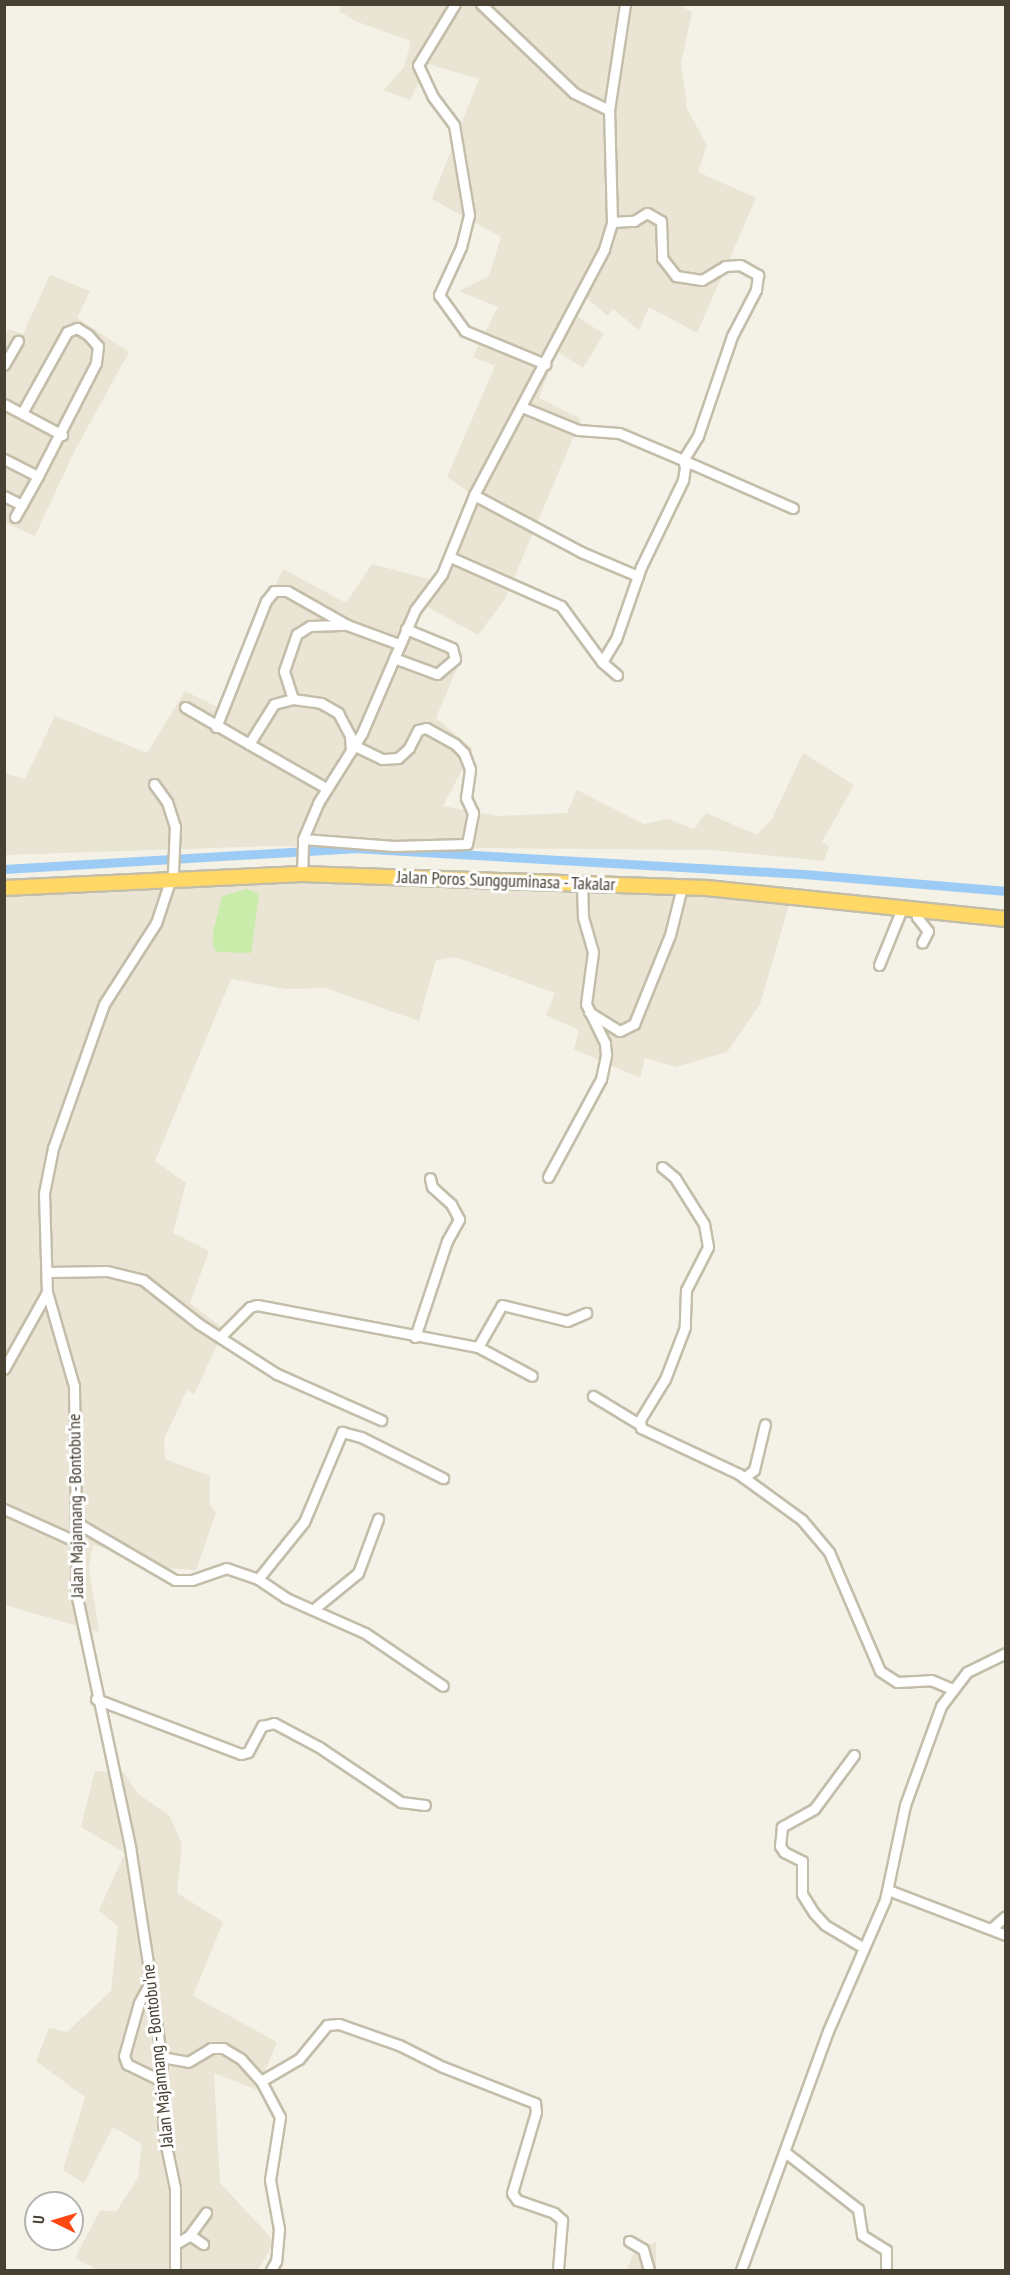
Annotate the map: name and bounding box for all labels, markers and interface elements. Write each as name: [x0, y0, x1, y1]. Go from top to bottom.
street label: Jalan Poros Sungguminasa - Takalar: [395, 866, 617, 896]
street label: Jalan Majannang - Bontobu'ne: [64, 1413, 88, 1599]
street label: Jalan Majannang - Bontobu'ne: [138, 1962, 178, 2150]
north arrow: [24, 2191, 84, 2251]
text: U: [28, 2215, 48, 2225]

